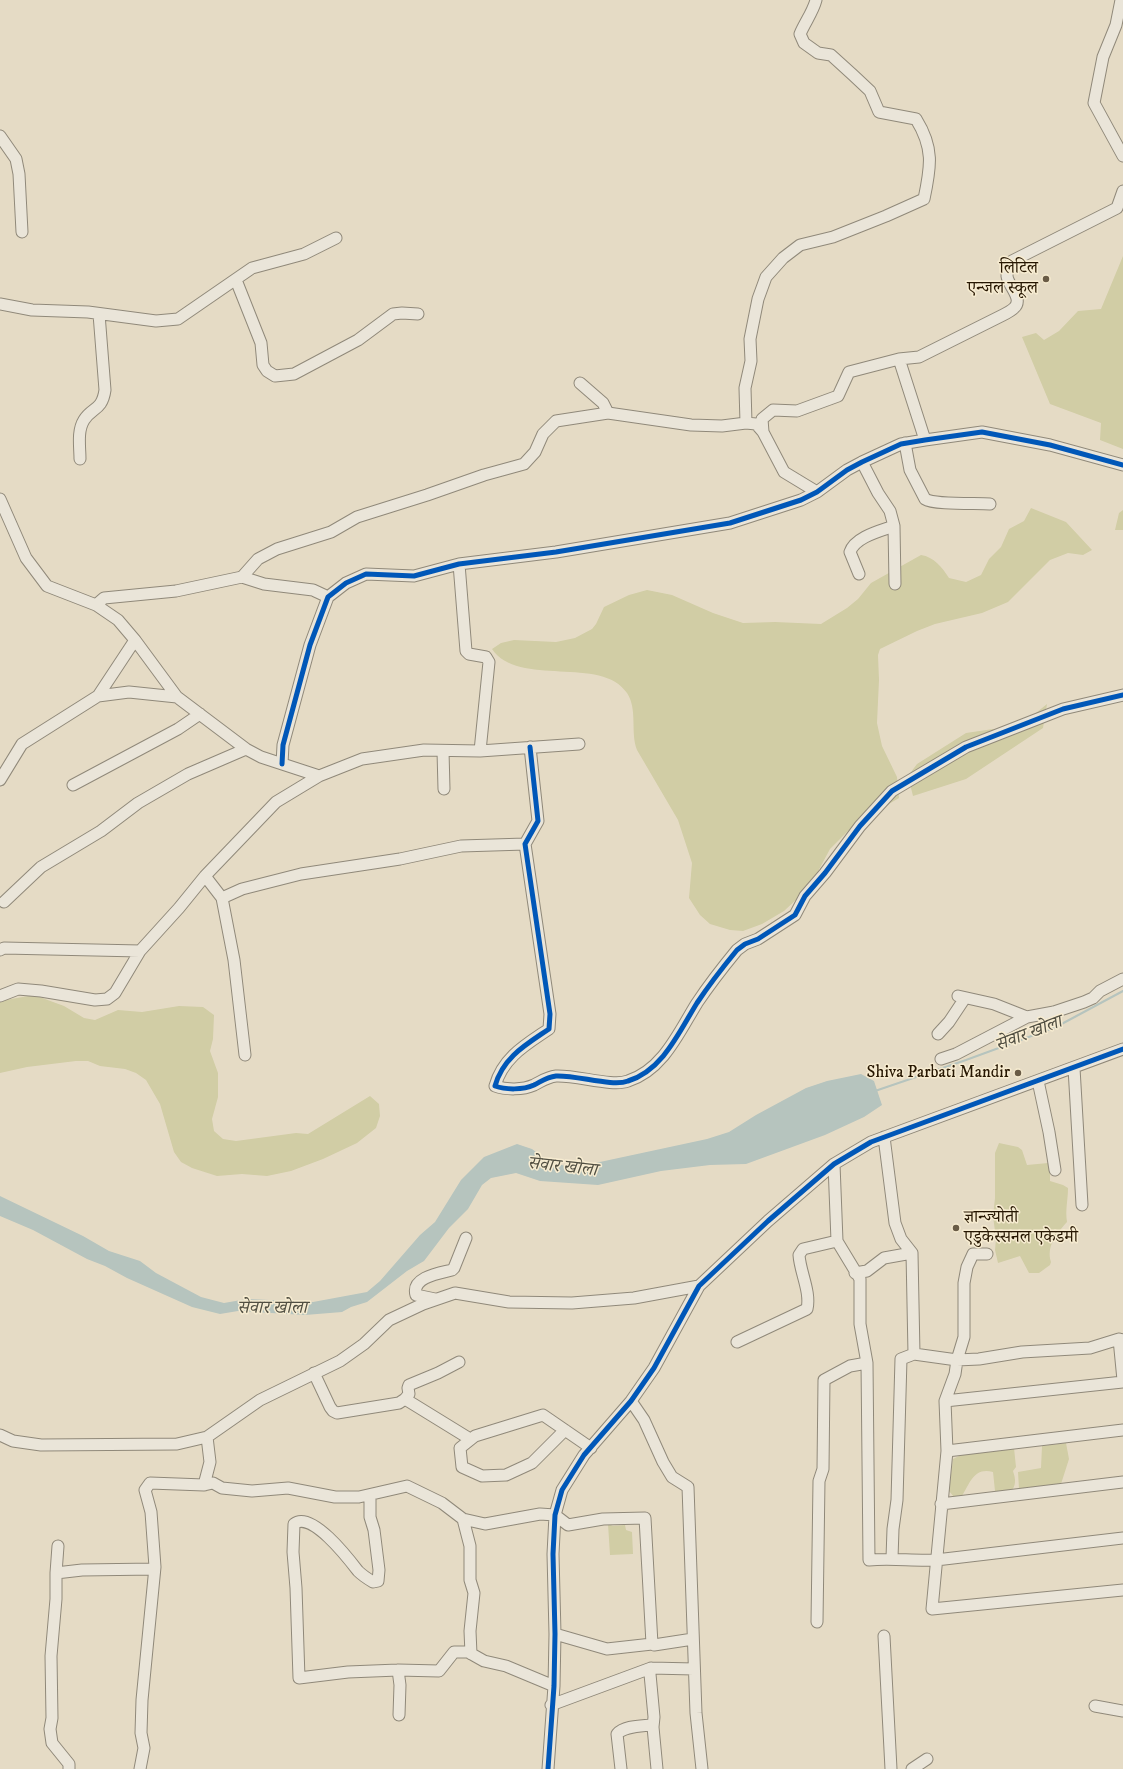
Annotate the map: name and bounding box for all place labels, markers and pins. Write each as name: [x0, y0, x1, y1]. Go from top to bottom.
place label: लिटिल एन्जल स्कूल: [967, 259, 1038, 299]
marker: लिटिल एन्जल स्कूल: [1041, 274, 1051, 284]
place label: Shiva Parbati Mandir: [867, 1063, 1010, 1083]
marker: Shiva Parbati Mandir: [1013, 1068, 1023, 1078]
place label: ज्ञान्ज्योती एडुकेस्सनल एकेडमी: [964, 1208, 1078, 1248]
marker: ज्ञान्ज्योती एडुकेस्सनल एकेडमी: [951, 1223, 961, 1233]

